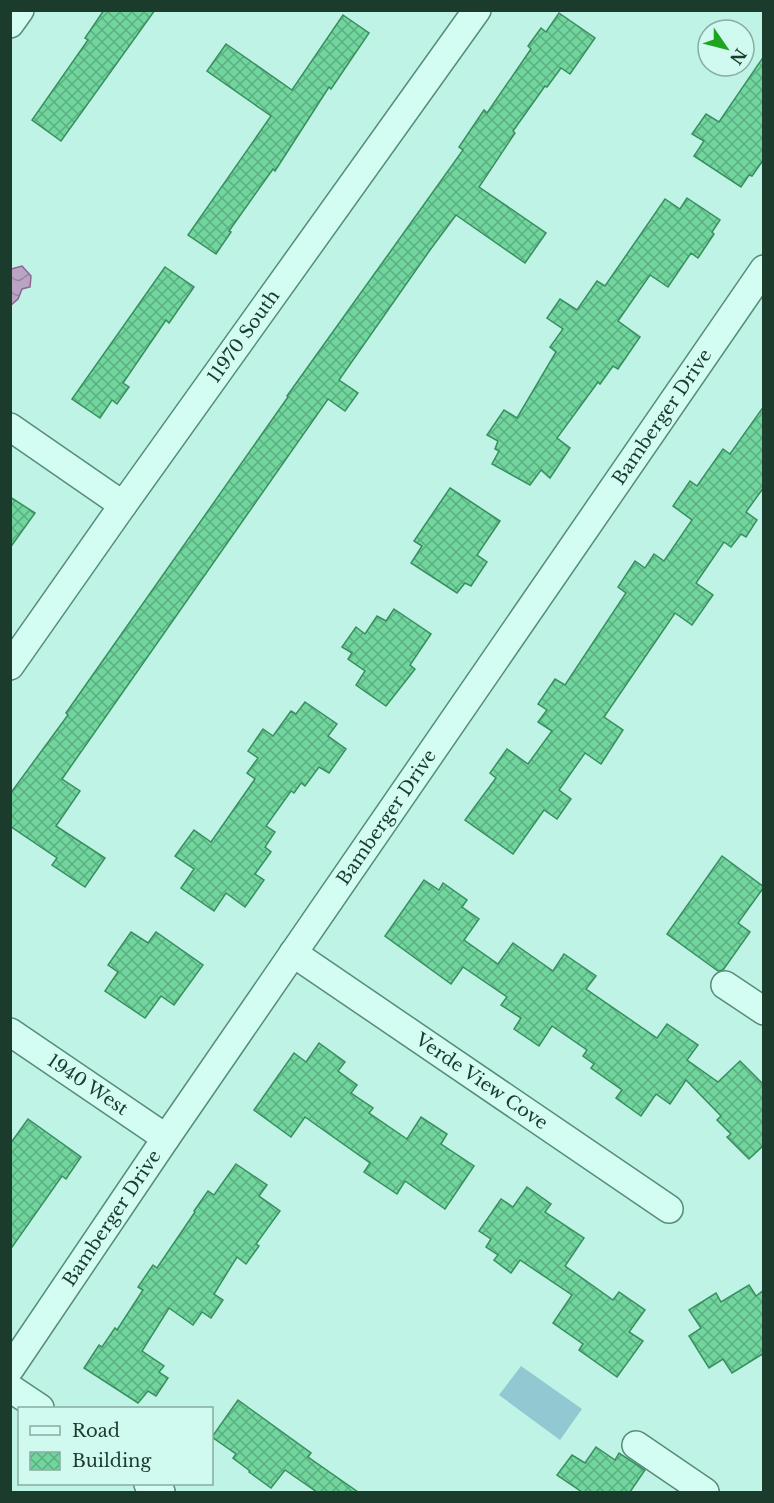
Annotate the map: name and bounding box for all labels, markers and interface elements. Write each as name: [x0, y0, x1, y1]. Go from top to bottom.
north arrow: [696, 18, 756, 78]
text: N: [726, 45, 751, 69]
street label: 11970 South: [203, 285, 284, 387]
street label: Bamberger Drive: [608, 345, 716, 489]
street label: Bamberger Drive: [332, 745, 441, 889]
street label: Verde View Cove: [410, 1028, 552, 1134]
street label: 1940 West: [43, 1050, 132, 1120]
street label: Bamberger Drive: [58, 1146, 166, 1290]
legend: [18, 1407, 213, 1485]
text: Road: [72, 1420, 120, 1442]
text: Building: [72, 1450, 151, 1472]

